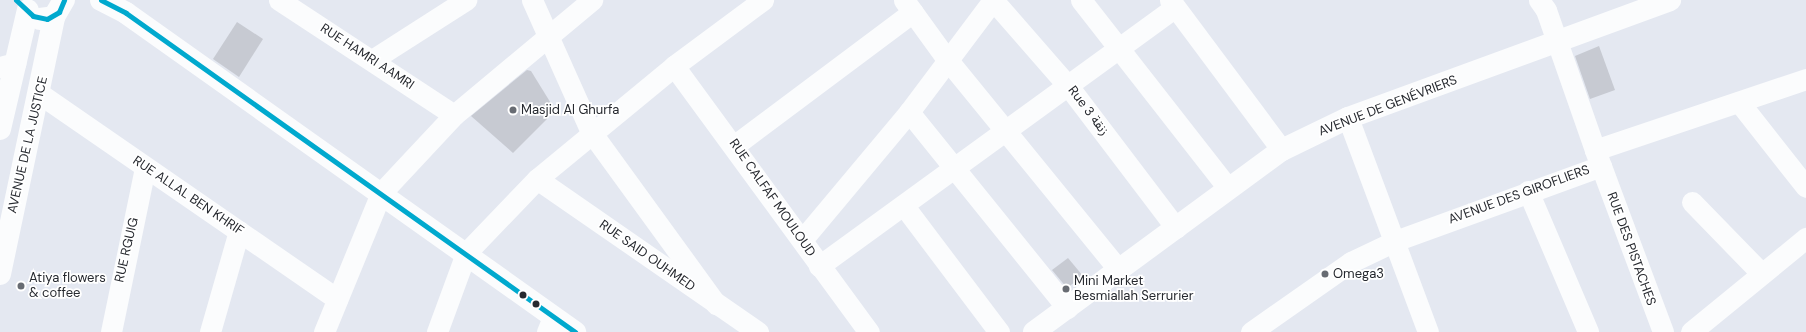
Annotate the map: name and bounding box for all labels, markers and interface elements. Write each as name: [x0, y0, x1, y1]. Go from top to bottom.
street label: RUE HAMRI AAMRI: [317, 21, 417, 93]
street label: AVENUE DE GENÉVRIERS: [1317, 72, 1459, 140]
street label: AVENUE DE LA JUSTICE: [5, 75, 51, 215]
street label: Rue 3 زنقة: [1064, 83, 1112, 139]
place label: Masjid Al Ghurfa: [521, 102, 619, 118]
marker: Masjid Al Ghurfa: [508, 105, 518, 115]
street label: RUE CALFAF MOULOUD: [726, 136, 818, 260]
street label: RUE ALLAL BEN KHRIF: [130, 153, 246, 239]
street label: AVENUE DES GIROFLIERS: [1446, 162, 1592, 228]
street label: RUE DES PISTACHES: [1603, 190, 1659, 308]
street label: RUE RGUIG: [112, 216, 142, 284]
street label: RUE SAID OUHMED: [596, 217, 698, 295]
place label: Omega3: [1333, 266, 1384, 282]
marker: Omega3: [1320, 269, 1330, 279]
place label: Atiya flowers & coffee: [29, 271, 106, 302]
place label: Mini Market Besmiallah Serrurier: [1074, 274, 1193, 305]
marker: Atiya flowers & coffee: [16, 281, 26, 291]
marker: Mini Market Besmiallah Serrurier: [1061, 284, 1071, 294]
unlabelled marker: [518, 290, 528, 300]
unlabelled marker: [531, 299, 541, 309]

